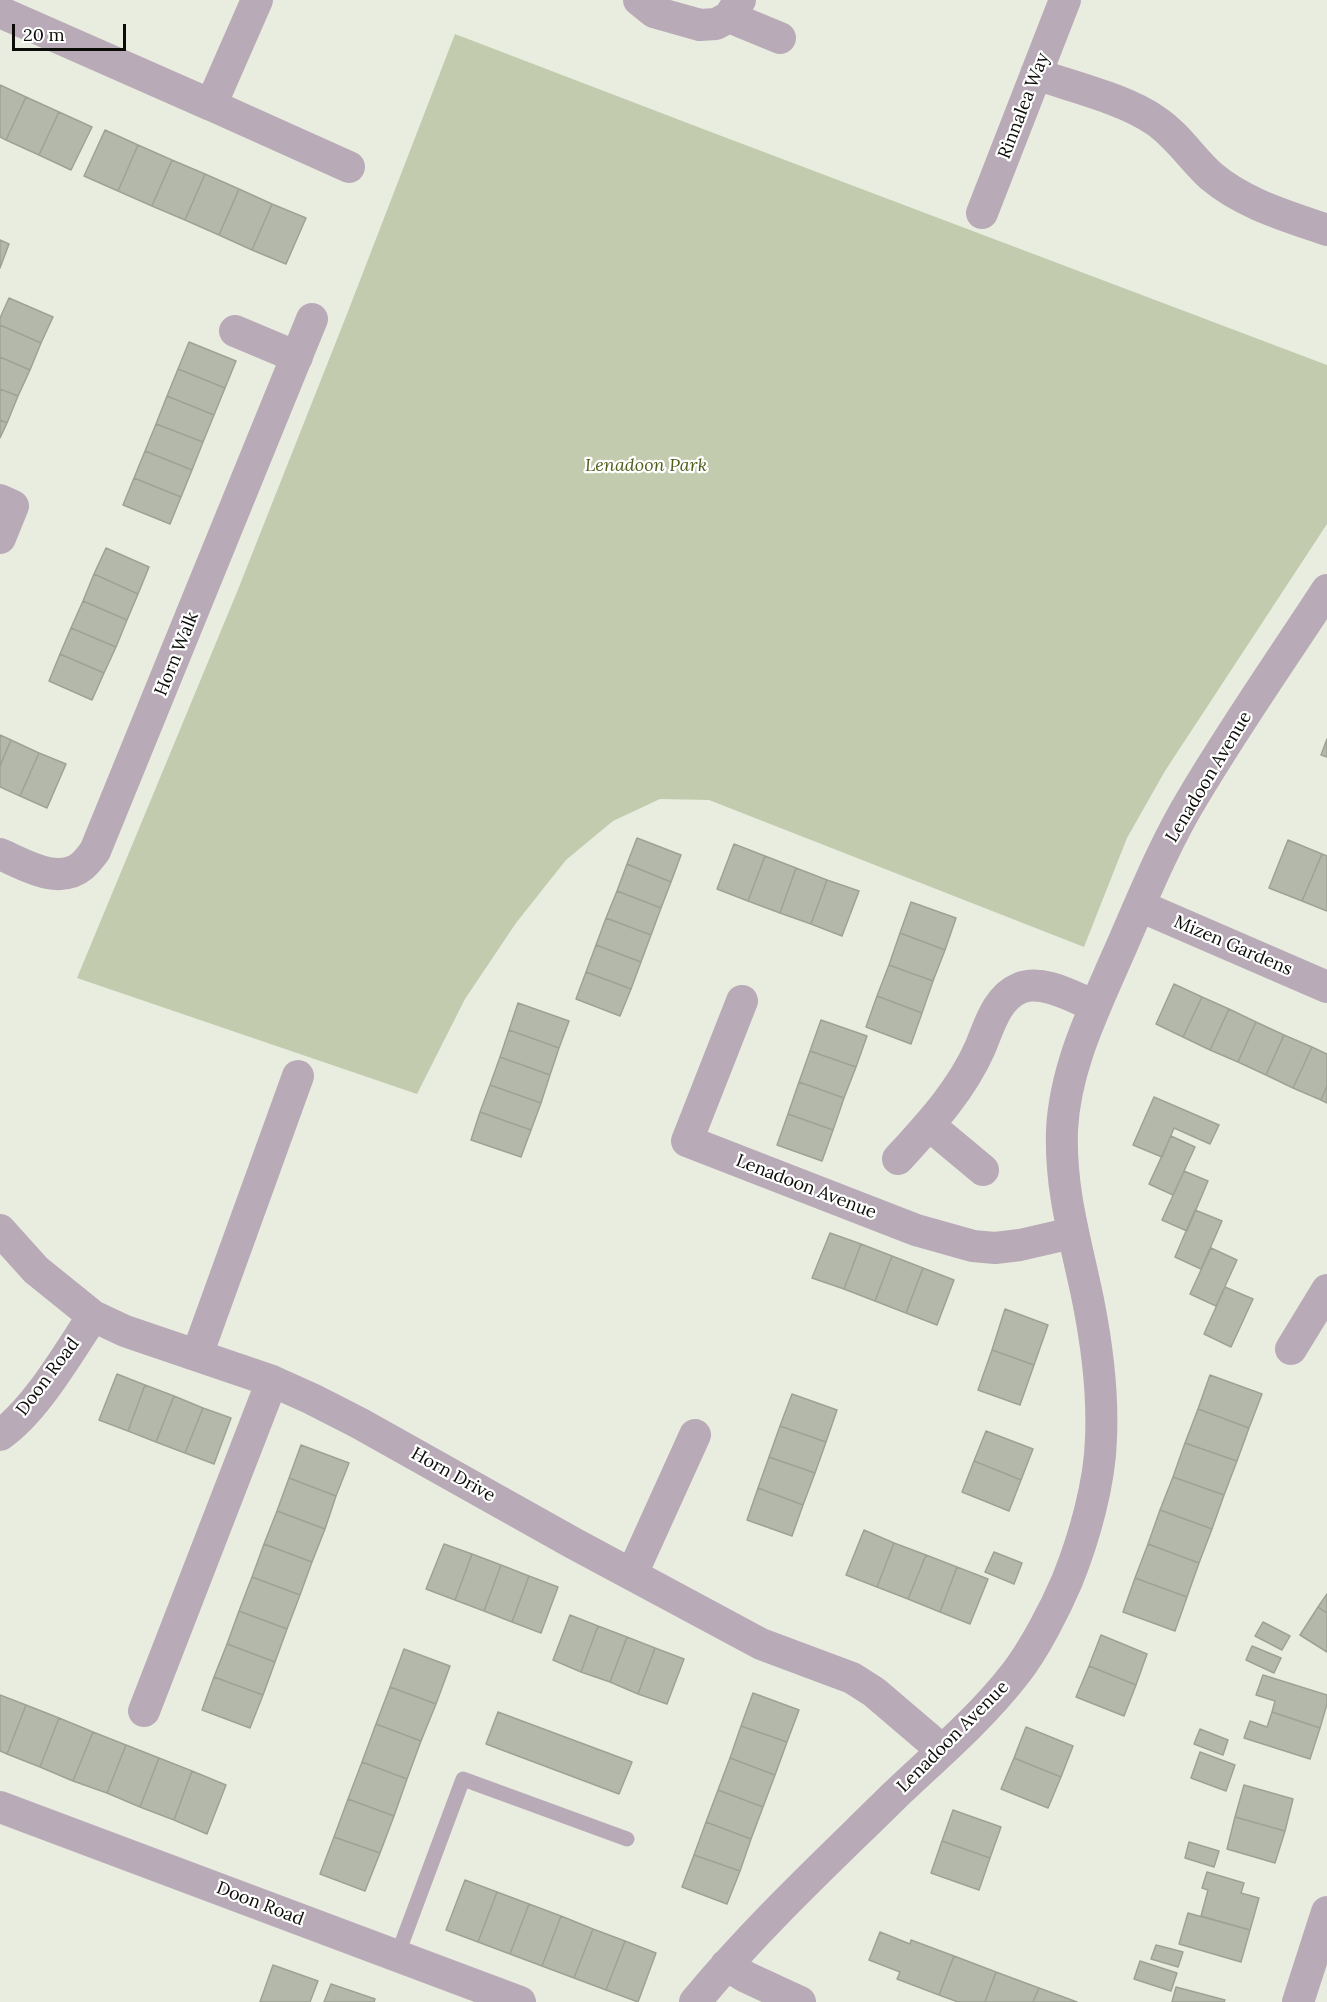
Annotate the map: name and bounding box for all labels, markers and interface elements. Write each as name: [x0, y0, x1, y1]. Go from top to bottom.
scale bar: [15, 12, 129, 50]
text: 20 m: [23, 23, 65, 46]
street label: Rinnalea Way: [994, 50, 1054, 162]
park label: Lenadoon Park: [585, 455, 707, 477]
street label: Horn Walk: [150, 609, 204, 699]
street label: Lenadoon Avenue: [1161, 708, 1257, 846]
street label: Mizen Gardens: [1171, 911, 1295, 981]
street label: Lenadoon Avenue: [733, 1150, 879, 1224]
street label: Doon Road: [12, 1334, 84, 1420]
street label: Horn Drive: [407, 1443, 499, 1507]
street label: Lenadoon Avenue: [893, 1677, 1013, 1797]
street label: Doon Road: [213, 1877, 307, 1931]

